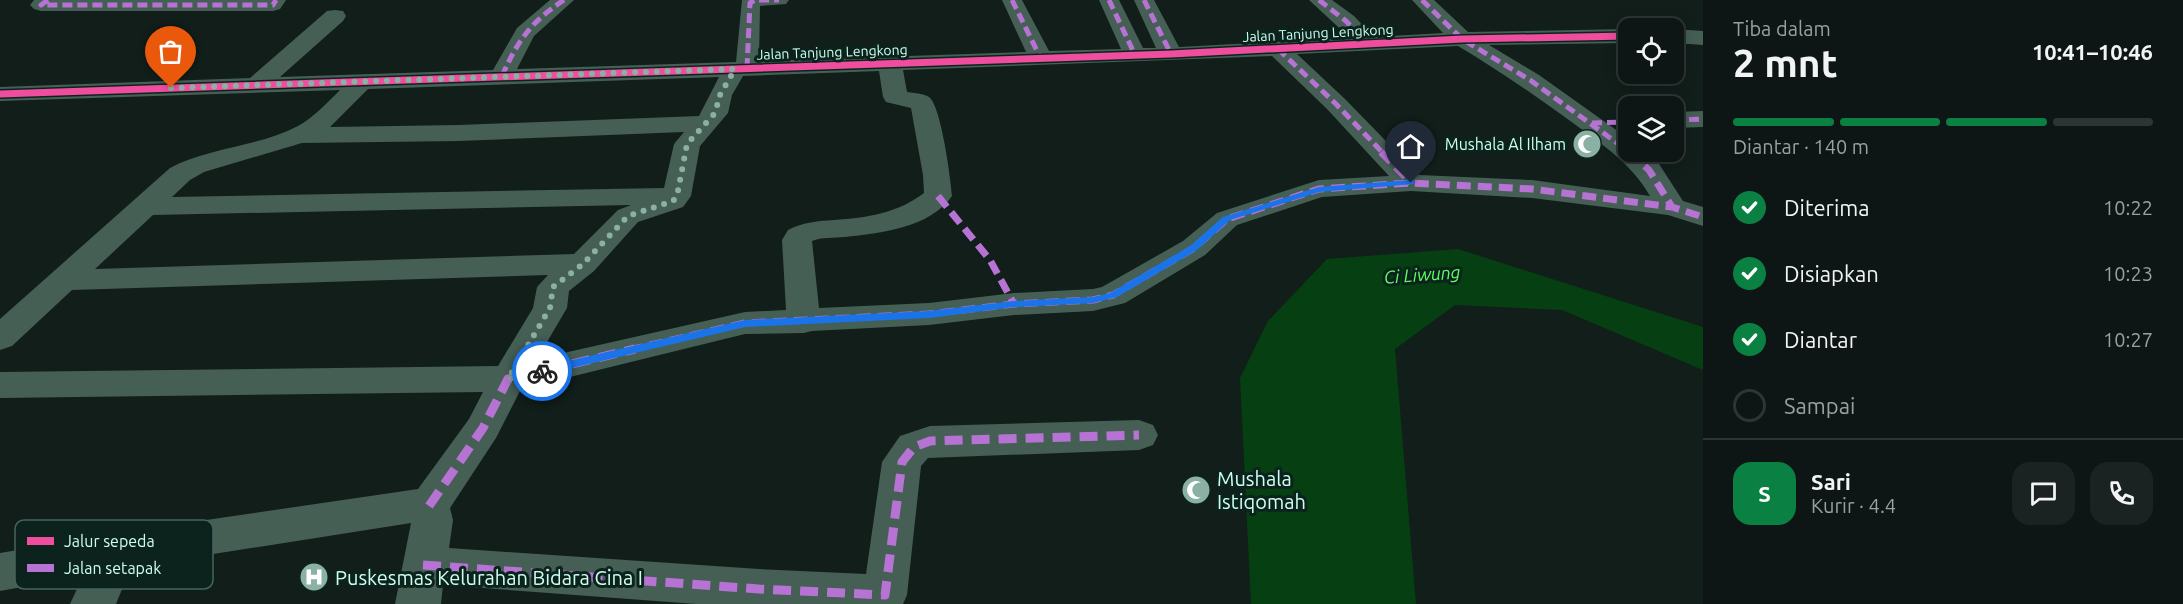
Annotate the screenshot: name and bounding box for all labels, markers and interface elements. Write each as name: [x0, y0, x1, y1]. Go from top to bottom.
text: Tiba dalam: [1733, 17, 1831, 40]
map controls: [1618, 18, 1684, 162]
button: locate: [1618, 18, 1684, 84]
street label: Jalan Tanjung Lengkong: [1242, 21, 1394, 45]
pin: [145, 26, 196, 88]
icon: bag: [154, 35, 187, 68]
text: 10:41–10:46: [2032, 39, 2153, 64]
street label: Jalan Tanjung Lengkong: [756, 41, 908, 63]
text: 2 mnt: [1733, 41, 1837, 84]
button: layers: [1618, 96, 1684, 162]
pin: [1385, 121, 1436, 183]
mosque icon: Mushala Al Ilham: [1571, 128, 1603, 160]
icon: home: [1394, 130, 1427, 163]
place label: Mushala Al Ilham: [1445, 135, 1566, 153]
text: Diantar · 140 m: [1733, 135, 1869, 158]
icon: check: [1733, 191, 1766, 224]
text: Diterima: [1784, 195, 1870, 220]
text: 10:22: [2103, 196, 2153, 219]
icon: check: [1733, 257, 1766, 290]
water label: Ci Liwung: [1383, 261, 1461, 287]
text: Disiapkan: [1784, 261, 1879, 286]
text: 10:23: [2103, 262, 2153, 285]
icon: check: [1733, 323, 1766, 356]
text: Diantar: [1784, 327, 1857, 352]
text: 10:27: [2103, 328, 2153, 351]
courier: [512, 341, 572, 401]
icon: bike: [526, 355, 559, 388]
text: Sampai: [1784, 393, 1855, 418]
button: chat: [2012, 462, 2075, 525]
button: phone: [2090, 462, 2153, 525]
place label: Mushala Istiqomah: [1217, 467, 1306, 513]
text: Sari: [1811, 469, 1851, 494]
mosque icon: Mushala Istiqomah: [1180, 474, 1212, 506]
text: S: [1758, 481, 1771, 506]
text: Kurir · 4.4: [1811, 494, 1896, 517]
legend: [15, 520, 213, 589]
text: Jalur sepeda: [64, 532, 155, 550]
text: Jalan setapak: [64, 559, 161, 577]
hospital icon: Puskesmas Kelurahan Bidara Cina I: [298, 561, 330, 593]
place label: Puskesmas Kelurahan Bidara Cina I: [335, 566, 643, 589]

